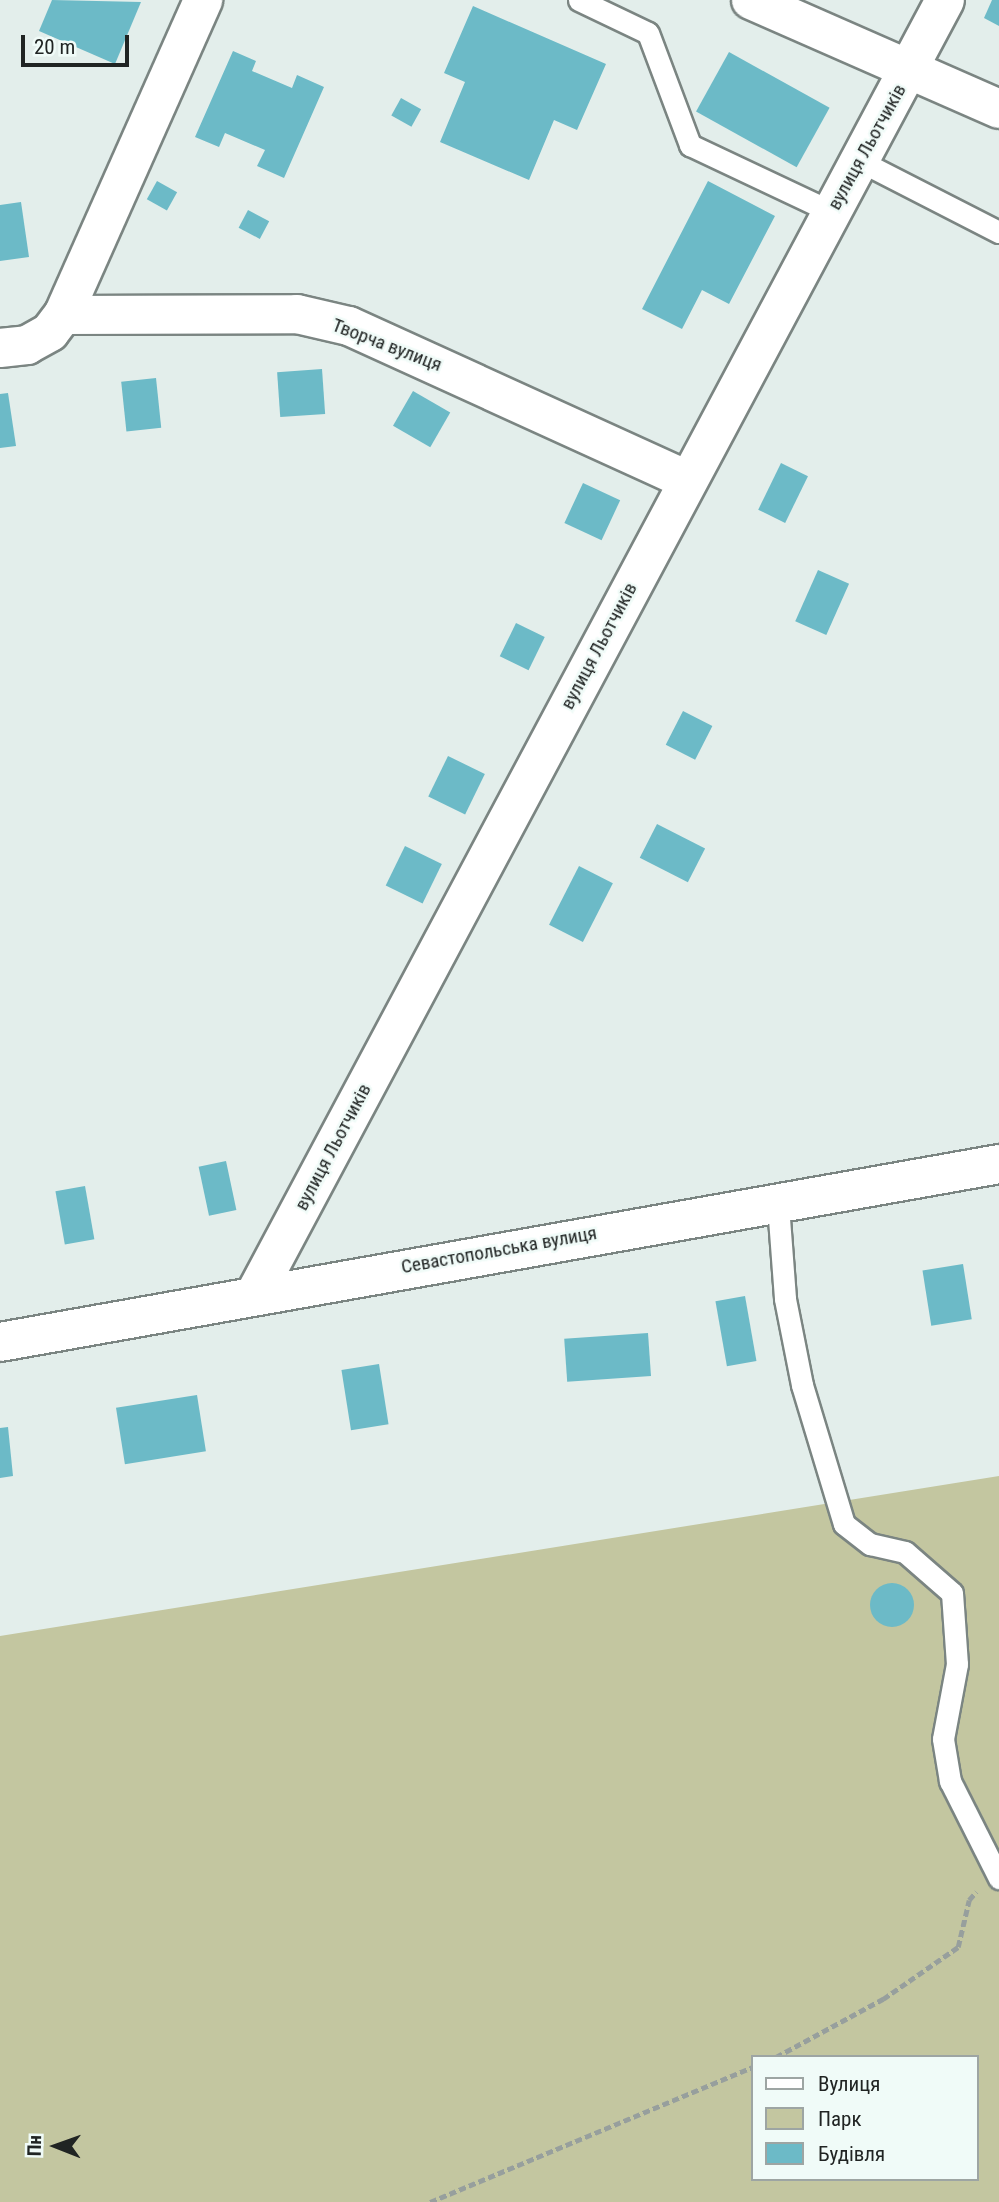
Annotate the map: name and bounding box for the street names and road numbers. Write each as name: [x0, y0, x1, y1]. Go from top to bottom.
street label: вулиця Льотчиків: [823, 80, 911, 214]
street label: Творча вулиця: [329, 314, 445, 376]
street label: вулиця Льотчиків: [556, 579, 642, 713]
street label: вулиця Льотчиків: [290, 1080, 376, 1214]
street label: Севастопольська вулиця: [399, 1222, 599, 1278]

